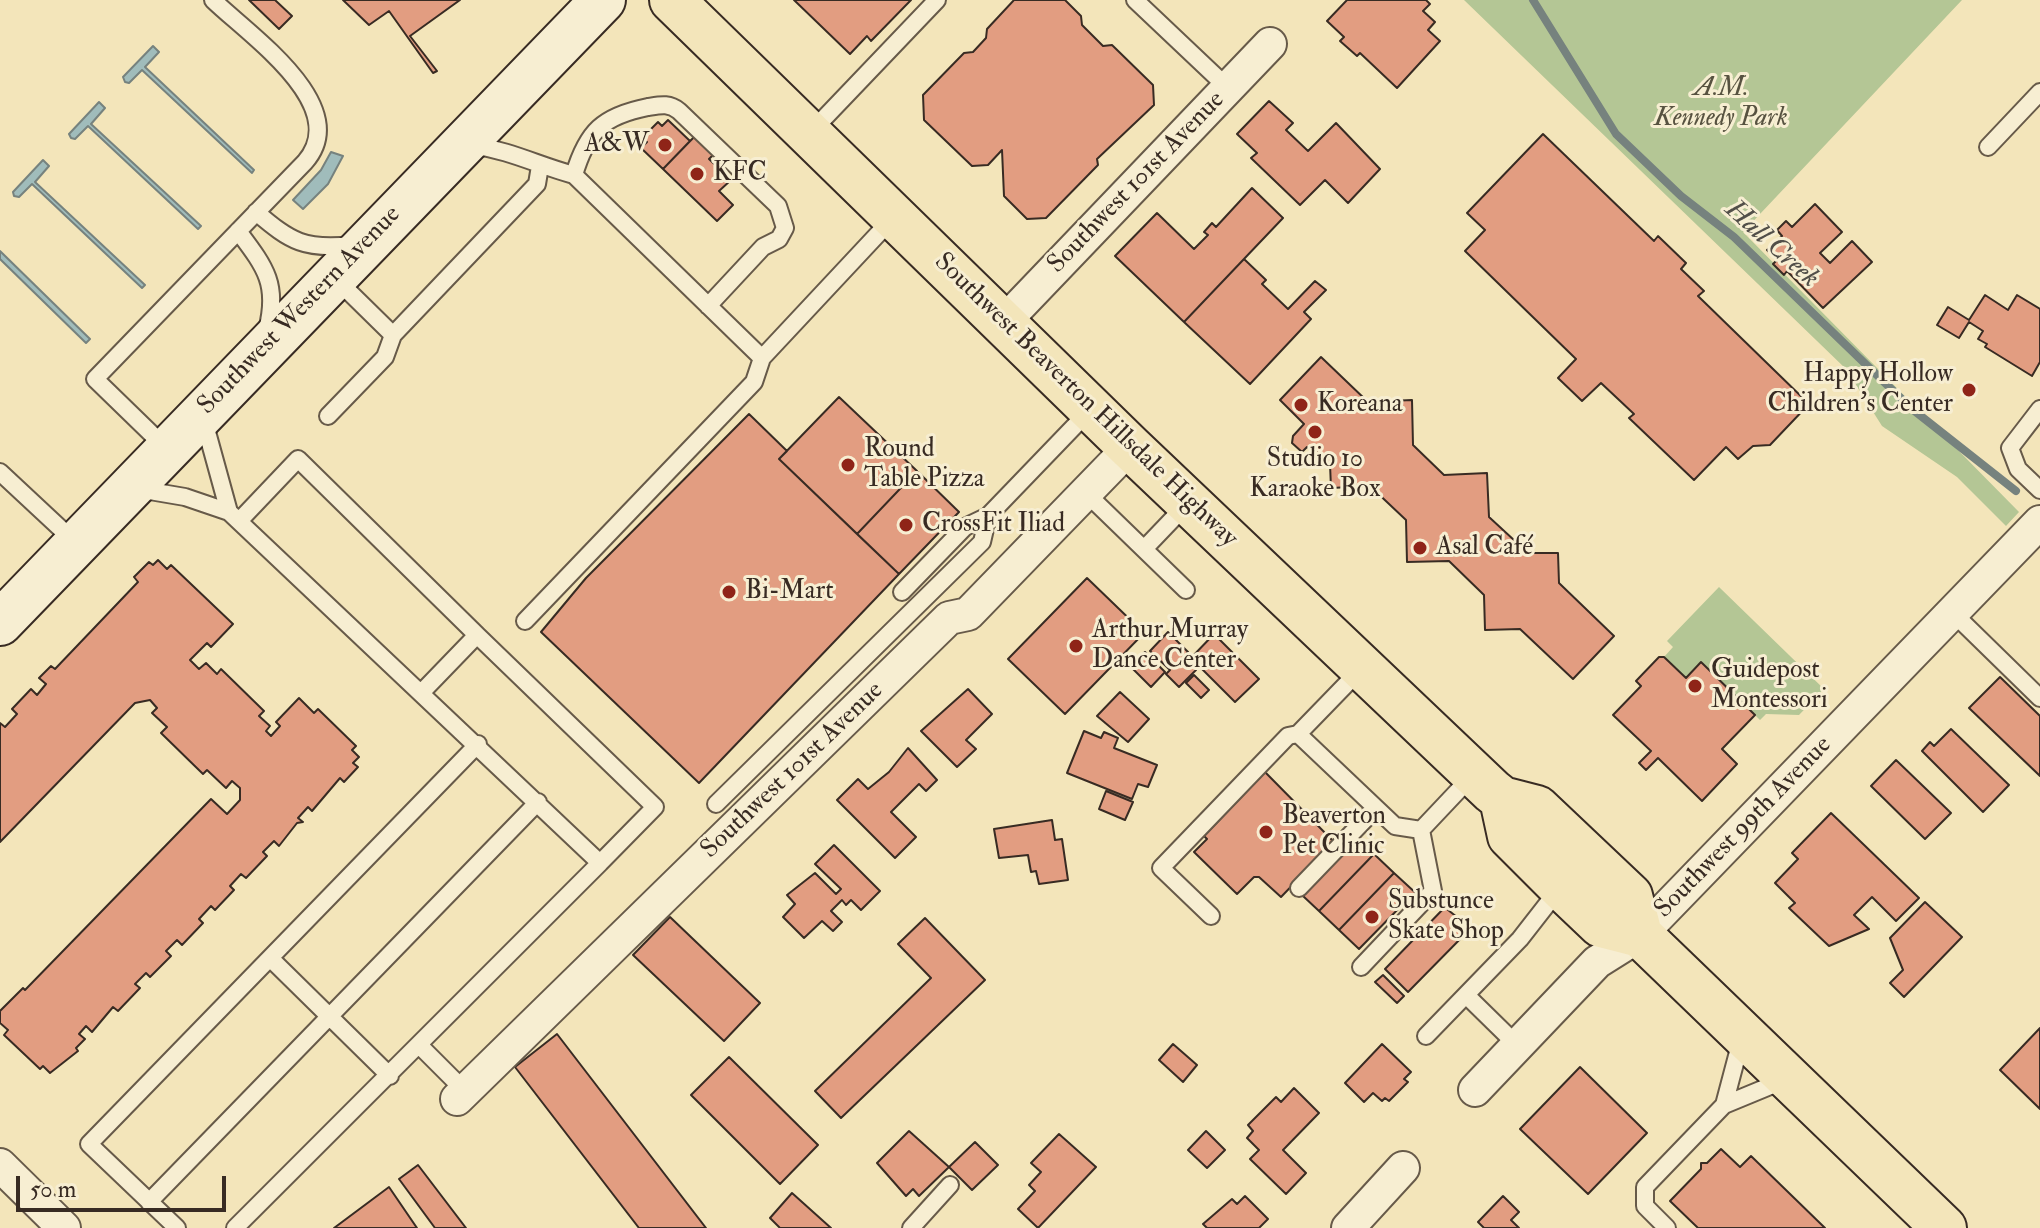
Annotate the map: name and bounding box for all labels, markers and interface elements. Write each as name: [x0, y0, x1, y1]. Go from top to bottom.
park label: A.M. Kennedy Park: [1654, 73, 1788, 134]
street label: Southwest 101st Avenue: [1042, 85, 1232, 281]
place label: A&W: [584, 129, 649, 161]
marker: A&W: [656, 136, 674, 154]
place label: KFC: [713, 158, 767, 190]
marker: KFC: [688, 165, 706, 183]
water label: Hall Creek: [1717, 194, 1825, 296]
street label: Southwest Western Avenue: [192, 200, 408, 422]
street label: Southwest Beaverton Hillsdale Highway: [927, 247, 1243, 555]
place label: Happy Hollow Children's Center: [1767, 359, 1953, 420]
marker: Happy Hollow Children's Center: [1960, 381, 1978, 399]
place label: Koreana: [1317, 389, 1403, 421]
marker: Koreana: [1292, 396, 1310, 414]
marker: Studio 10 Karaoke Box: [1306, 423, 1324, 441]
place label: Round Table Pizza: [864, 434, 984, 496]
place label: Studio 10 Karaoke Box: [1250, 444, 1380, 506]
marker: Round Table Pizza: [839, 456, 857, 474]
place label: CrossFit Iliad: [922, 509, 1065, 541]
marker: CrossFit Iliad: [897, 516, 915, 534]
place label: Asal Café: [1436, 532, 1533, 564]
marker: Asal Café: [1411, 539, 1429, 557]
place label: Bi-Mart: [745, 576, 834, 608]
marker: Bi-Mart: [720, 583, 738, 601]
place label: Arthur Murray Dance Center: [1092, 615, 1248, 676]
marker: Arthur Murray Dance Center: [1067, 637, 1085, 655]
place label: Guidepost Montessori: [1711, 655, 1828, 716]
street label: Southwest 101st Avenue: [695, 676, 891, 866]
marker: Guidepost Montessori: [1686, 677, 1704, 695]
street label: Southwest 99th Avenue: [1649, 730, 1839, 926]
place label: Beaverton Pet Clinic: [1282, 801, 1386, 862]
marker: Beaverton Pet Clinic: [1257, 823, 1275, 841]
place label: Substunce Skate Shop: [1388, 886, 1504, 948]
marker: Substunce Skate Shop: [1363, 908, 1381, 926]
scale bar: [20, 1160, 230, 1210]
text: 50 m: [30, 1174, 76, 1205]

